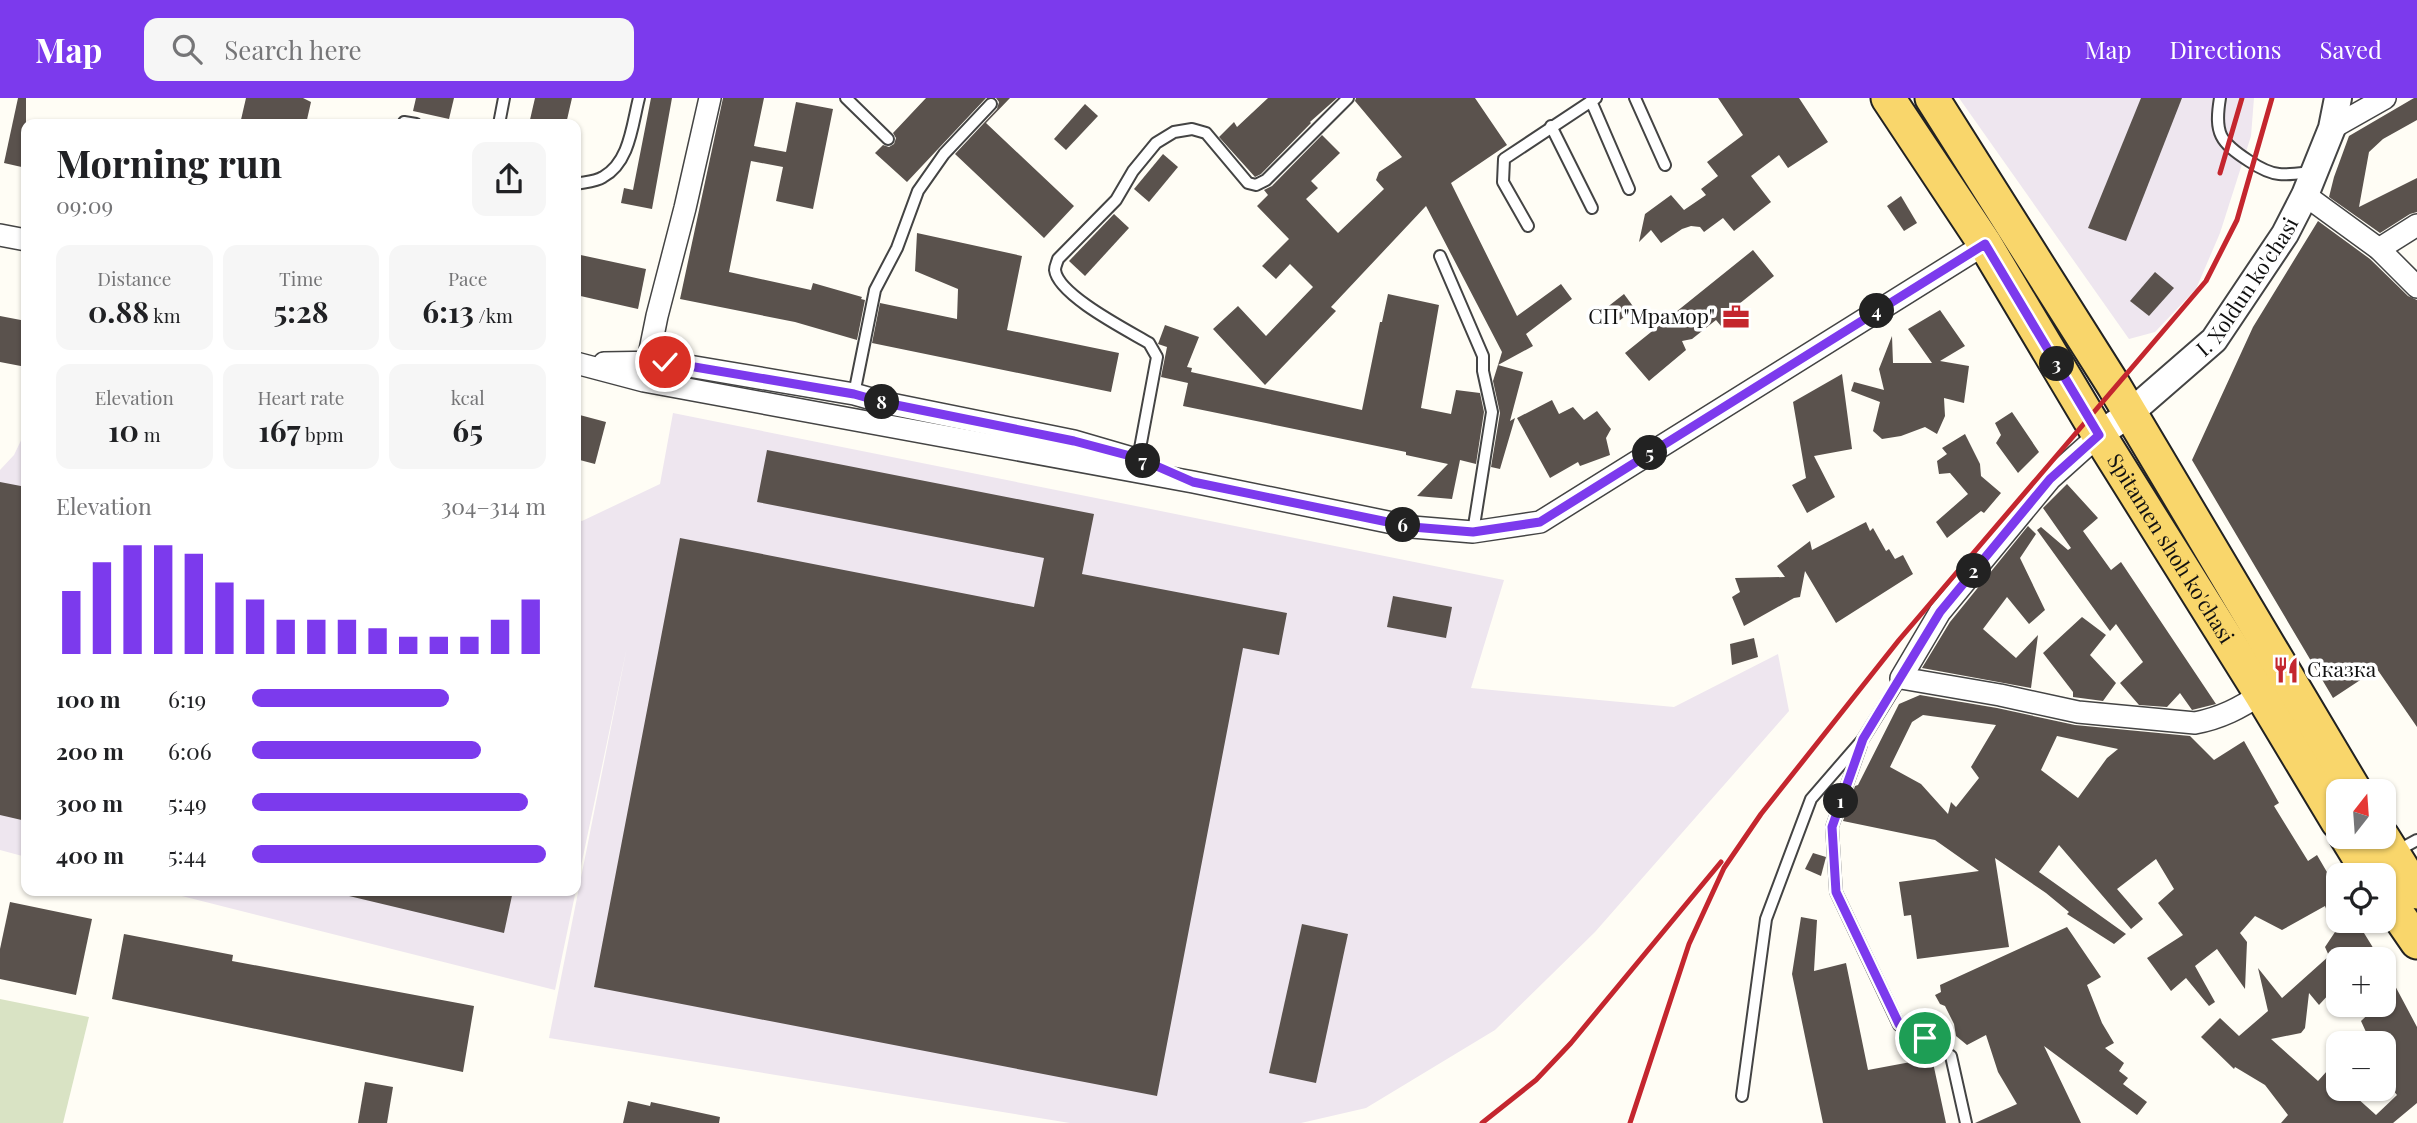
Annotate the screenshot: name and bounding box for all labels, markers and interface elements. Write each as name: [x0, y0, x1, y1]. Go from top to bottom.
search box: [144, 18, 634, 81]
text: Map: [35, 27, 102, 71]
icon: search: [168, 30, 206, 68]
text: Search here: [224, 32, 362, 67]
text: Map: [2085, 33, 2131, 65]
text: Directions: [2169, 33, 2282, 65]
text: Saved: [2320, 33, 2382, 65]
text: Morning run: [56, 137, 282, 188]
button: share: [472, 142, 546, 216]
text: 09:09: [56, 189, 113, 220]
street label: I. Xoldun ko'chasi: [2189, 212, 2303, 361]
text: Distance: [97, 265, 171, 291]
text: Time: [279, 265, 323, 291]
text: Pace: [448, 265, 487, 291]
text: 0.88: [88, 291, 149, 331]
text: 5:28: [273, 291, 328, 331]
text: 6:13: [422, 291, 474, 331]
pin: 4: [1860, 294, 1895, 328]
text: 4: [1871, 297, 1882, 323]
place label: СП "Мрамор": [1588, 301, 1715, 329]
text: km: [149, 302, 181, 328]
text: /km: [474, 302, 513, 328]
office icon: СП "Мрамор": [1721, 302, 1751, 332]
pin: [635, 332, 695, 392]
icon: check: [646, 343, 684, 381]
pin: 3: [2039, 346, 2074, 382]
text: 3: [2052, 350, 2061, 376]
text: Elevation: [95, 384, 174, 410]
text: Heart rate: [258, 384, 344, 410]
text: kcal: [451, 384, 485, 410]
pin: 8: [864, 384, 900, 420]
text: 8: [876, 388, 887, 414]
text: 10: [108, 410, 139, 450]
text: 167: [258, 410, 300, 450]
text: 65: [452, 410, 483, 450]
text: m: [139, 421, 161, 447]
text: bpm: [300, 421, 344, 447]
pin: 5: [1632, 436, 1668, 470]
text: 5: [1645, 439, 1654, 465]
pin: 7: [1126, 444, 1160, 478]
text: 7: [1138, 447, 1147, 473]
street label: Spitamen shoh ko'chasi: [2102, 448, 2242, 648]
text: Elevation: [56, 490, 152, 521]
text: 304–314 m: [441, 490, 546, 521]
pin: 6: [1386, 508, 1420, 542]
text: 6: [1397, 511, 1408, 537]
pin: 2: [1956, 554, 1992, 588]
text: 2: [1969, 557, 1978, 583]
place label: Сказка: [2307, 654, 2377, 682]
restaurant icon: Сказка: [2271, 655, 2301, 685]
text: 100 m: [56, 683, 121, 714]
text: 6:19: [168, 683, 206, 714]
text: 200 m: [56, 735, 124, 766]
text: 6:06: [168, 735, 212, 766]
north arrow: [2326, 779, 2396, 849]
map controls: [2326, 779, 2396, 1101]
pin: 1: [1824, 784, 1858, 818]
text: 300 m: [56, 787, 123, 818]
text: 5:49: [168, 787, 207, 818]
text: 1: [1837, 787, 1844, 813]
text: 400 m: [56, 839, 124, 870]
text: 5:44: [168, 839, 206, 870]
button: locate: [2326, 863, 2396, 933]
button: +: [2326, 947, 2396, 1017]
pin: [1895, 1008, 1955, 1068]
icon: arrive: [1906, 1019, 1944, 1057]
button: −: [2326, 1031, 2396, 1101]

